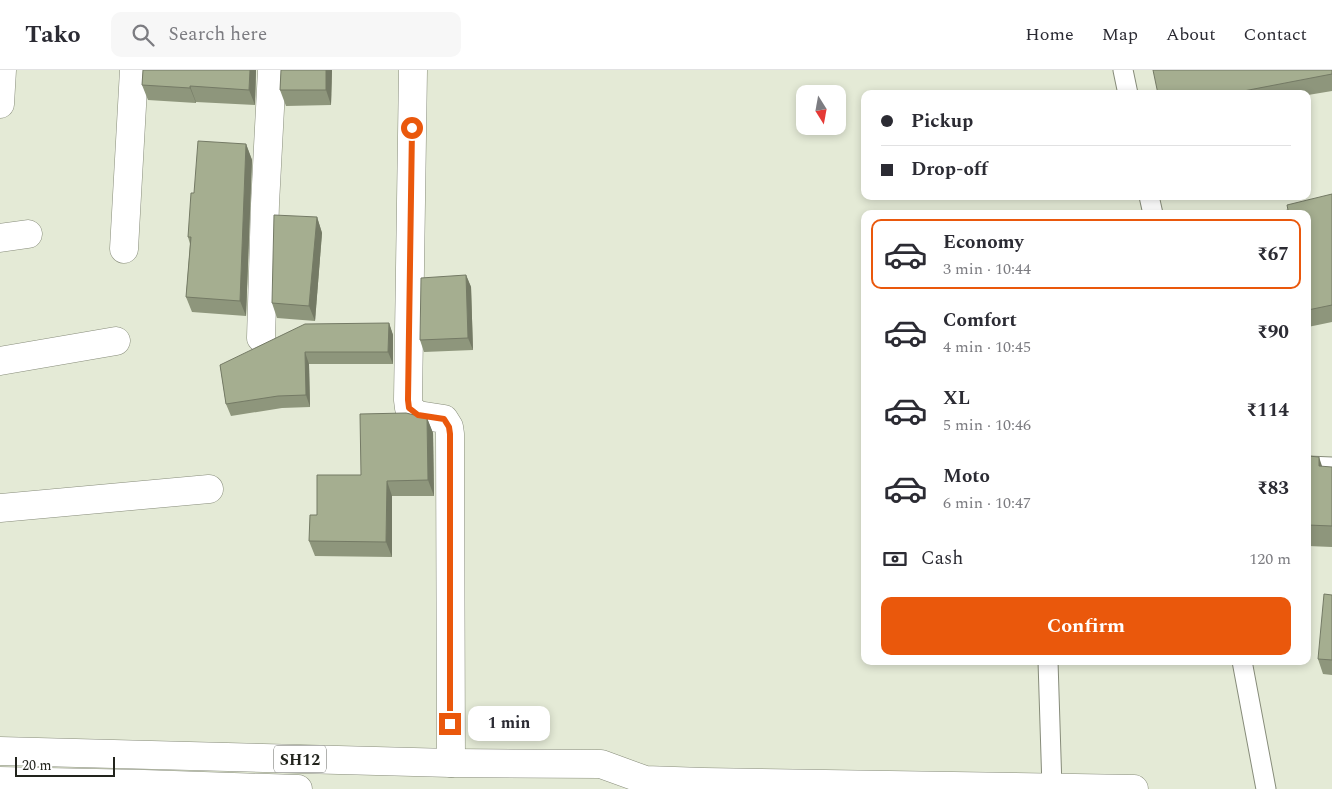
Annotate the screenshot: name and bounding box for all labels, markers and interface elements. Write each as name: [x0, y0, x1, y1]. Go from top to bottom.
search box: [111, 12, 461, 57]
text: Tako: [25, 17, 81, 53]
text: Search here: [169, 20, 267, 49]
icon: search: [129, 21, 157, 49]
text: Home: [1025, 21, 1074, 48]
text: Map: [1102, 21, 1138, 48]
text: About: [1166, 21, 1216, 48]
text: Contact: [1244, 21, 1307, 48]
north arrow: [796, 85, 846, 135]
map controls: [796, 85, 846, 135]
text: Pickup: [911, 107, 973, 136]
route start: [401, 117, 423, 139]
text: Drop-off: [911, 155, 988, 184]
text: Economy: [943, 228, 1024, 257]
icon: car: [883, 232, 928, 277]
text: ₹67: [1257, 240, 1289, 269]
text: 3 min · 10:44: [943, 257, 1031, 281]
text: Comfort: [943, 306, 1017, 335]
icon: car: [883, 310, 928, 355]
text: ₹90: [1257, 318, 1289, 347]
text: 4 min · 10:45: [943, 335, 1031, 359]
text: XL: [943, 384, 970, 413]
icon: car: [883, 388, 928, 433]
text: ₹114: [1246, 396, 1289, 425]
text: 5 min · 10:46: [943, 413, 1031, 437]
text: Moto: [943, 462, 990, 491]
icon: car: [883, 466, 928, 511]
text: ₹83: [1257, 474, 1289, 503]
text: 6 min · 10:47: [943, 491, 1031, 515]
text: Cash: [921, 544, 963, 573]
icon: cash: [881, 545, 909, 573]
text: 120 m: [1249, 547, 1291, 571]
button: Confirm: [881, 597, 1291, 655]
callout: 1 min: [468, 706, 550, 742]
text: 1 min: [488, 711, 530, 735]
route end: [439, 713, 461, 735]
road number: SH12: [274, 746, 326, 772]
scale bar: [15, 754, 115, 777]
text: 20 m: [22, 755, 52, 776]

